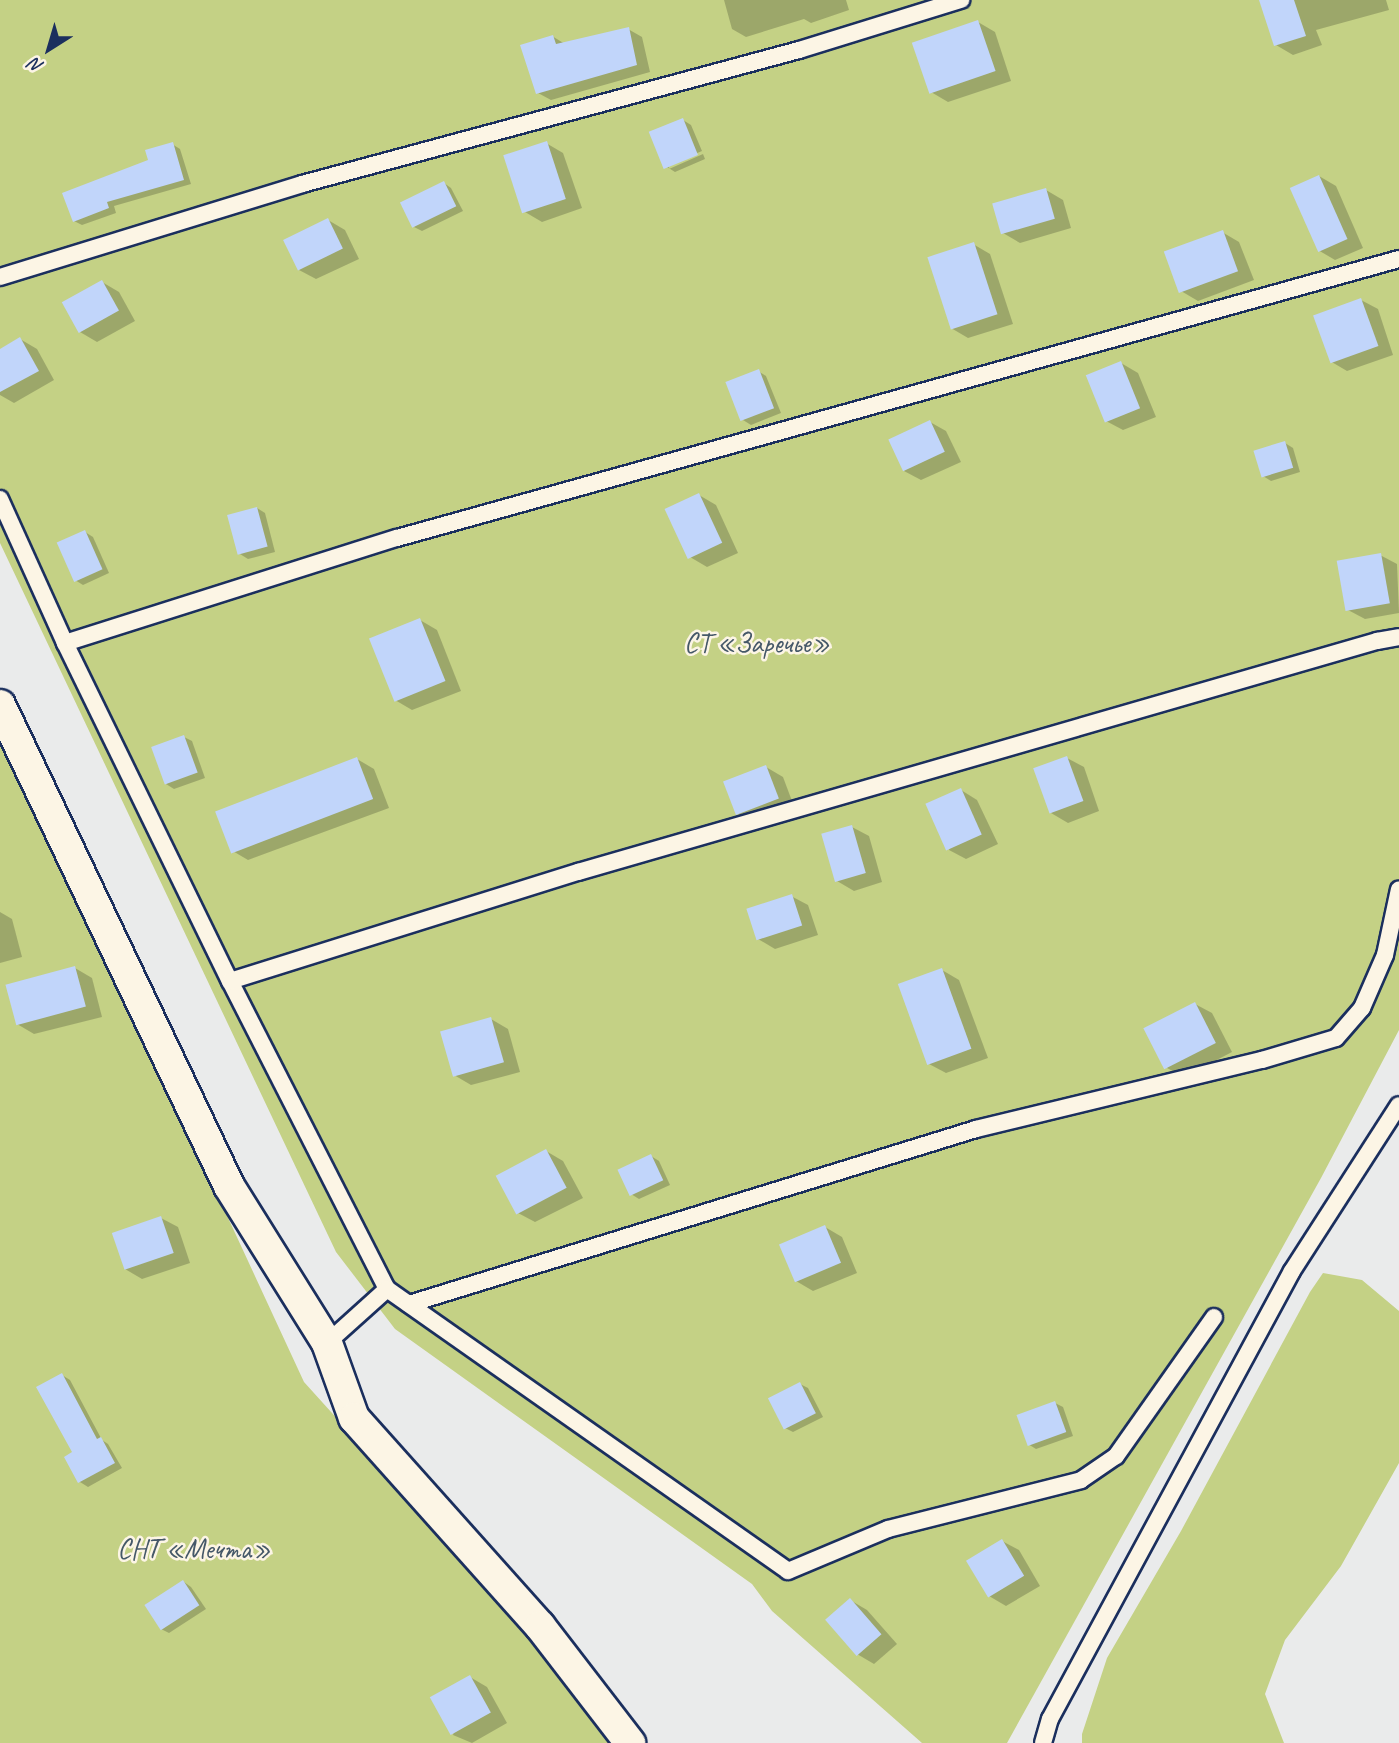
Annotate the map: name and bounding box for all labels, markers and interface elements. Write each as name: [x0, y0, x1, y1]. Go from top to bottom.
north arrow: [14, 14, 84, 84]
text: N: [24, 53, 48, 79]
park label: СТ «Заречье»: [684, 626, 830, 660]
park label: СНТ «Мечта»: [117, 1532, 271, 1566]

